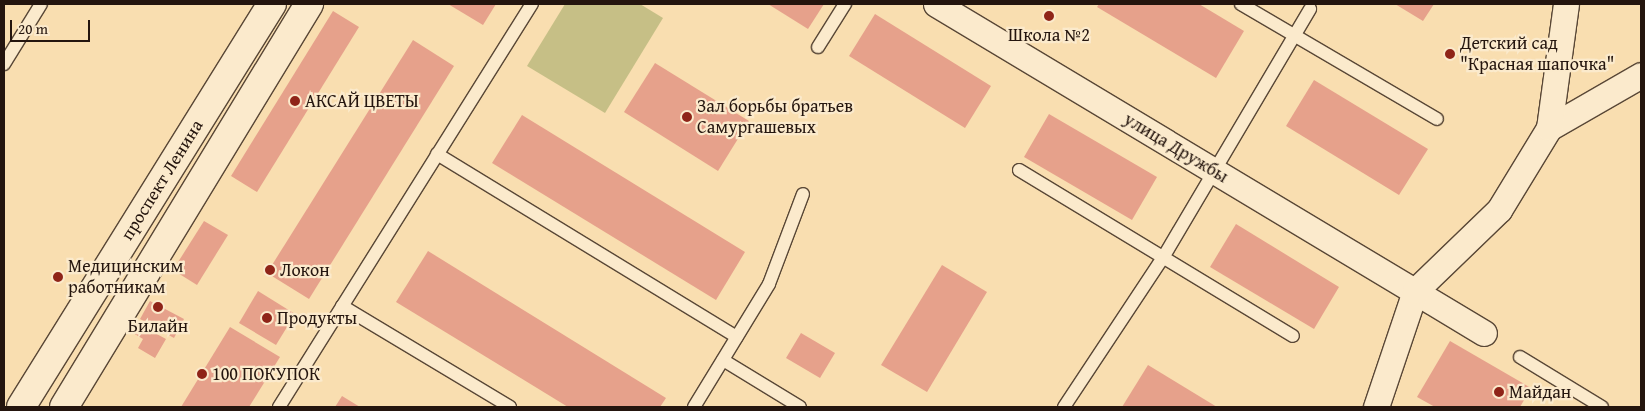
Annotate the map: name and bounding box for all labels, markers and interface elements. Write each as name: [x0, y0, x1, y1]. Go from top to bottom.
scale bar: [12, 10, 92, 42]
marker: Школа №2: [1043, 10, 1055, 22]
text: 20 m: [18, 18, 48, 39]
place label: Школа №2: [1008, 24, 1090, 46]
place label: Детский сад "Красная шапочка": [1460, 33, 1614, 76]
marker: Детский сад "Красная шапочка": [1444, 48, 1456, 60]
place label: АКСАЙ ЦВЕТЫ: [305, 90, 419, 112]
marker: АКСАЙ ЦВЕТЫ: [289, 95, 301, 107]
place label: Зал борьбы братьев Самургашевых: [697, 96, 853, 138]
street label: улица Дружбы: [1120, 108, 1232, 188]
marker: Зал борьбы братьев Самургашевых: [681, 111, 693, 123]
street label: проспект Ленина: [116, 116, 208, 244]
place label: Медицинским работникам: [68, 256, 183, 298]
place label: Локон: [280, 259, 330, 281]
marker: Локон: [264, 264, 276, 276]
marker: Медицинским работникам: [52, 271, 64, 283]
marker: Билайн: [152, 301, 164, 313]
place label: Продукты: [277, 307, 357, 329]
marker: Продукты: [261, 312, 273, 324]
place label: Билайн: [128, 315, 188, 337]
place label: 100 ПОКУПОК: [212, 363, 320, 385]
marker: 100 ПОКУПОК: [196, 368, 208, 380]
place label: Майдан: [1509, 381, 1571, 403]
marker: Майдан: [1493, 386, 1505, 398]

